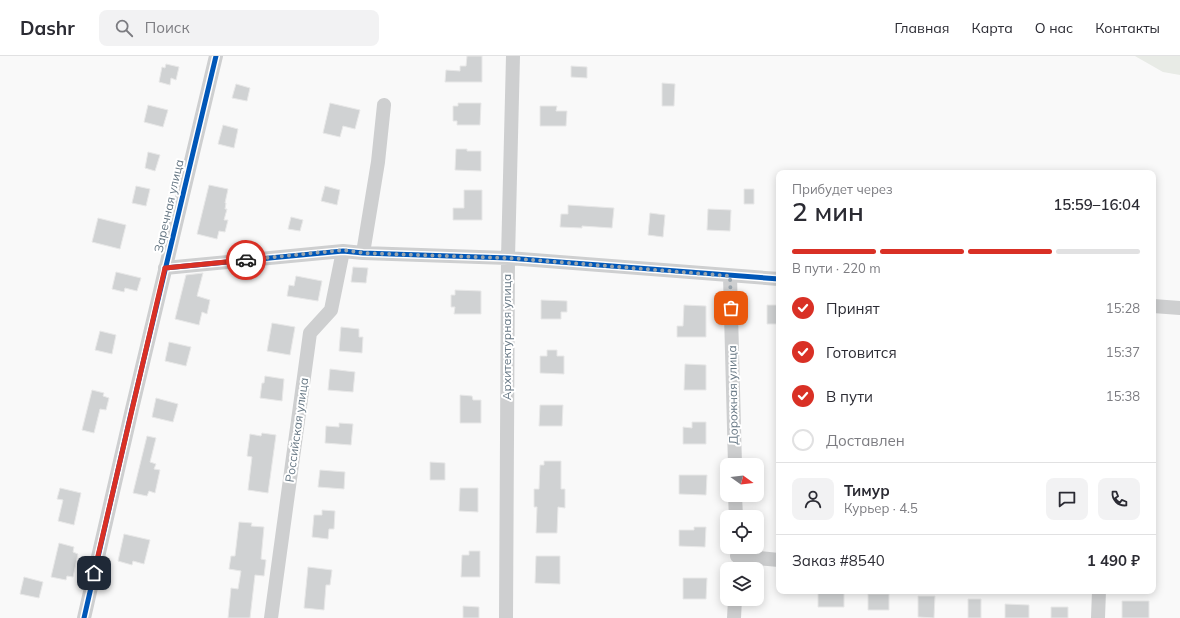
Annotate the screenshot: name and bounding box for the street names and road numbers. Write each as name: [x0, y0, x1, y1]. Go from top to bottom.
street label: Заречная улица: [151, 158, 187, 254]
street label: Архитектурная улица: [499, 274, 514, 400]
street label: Дорожная улица: [724, 345, 741, 445]
street label: Российская улица: [282, 377, 311, 483]

